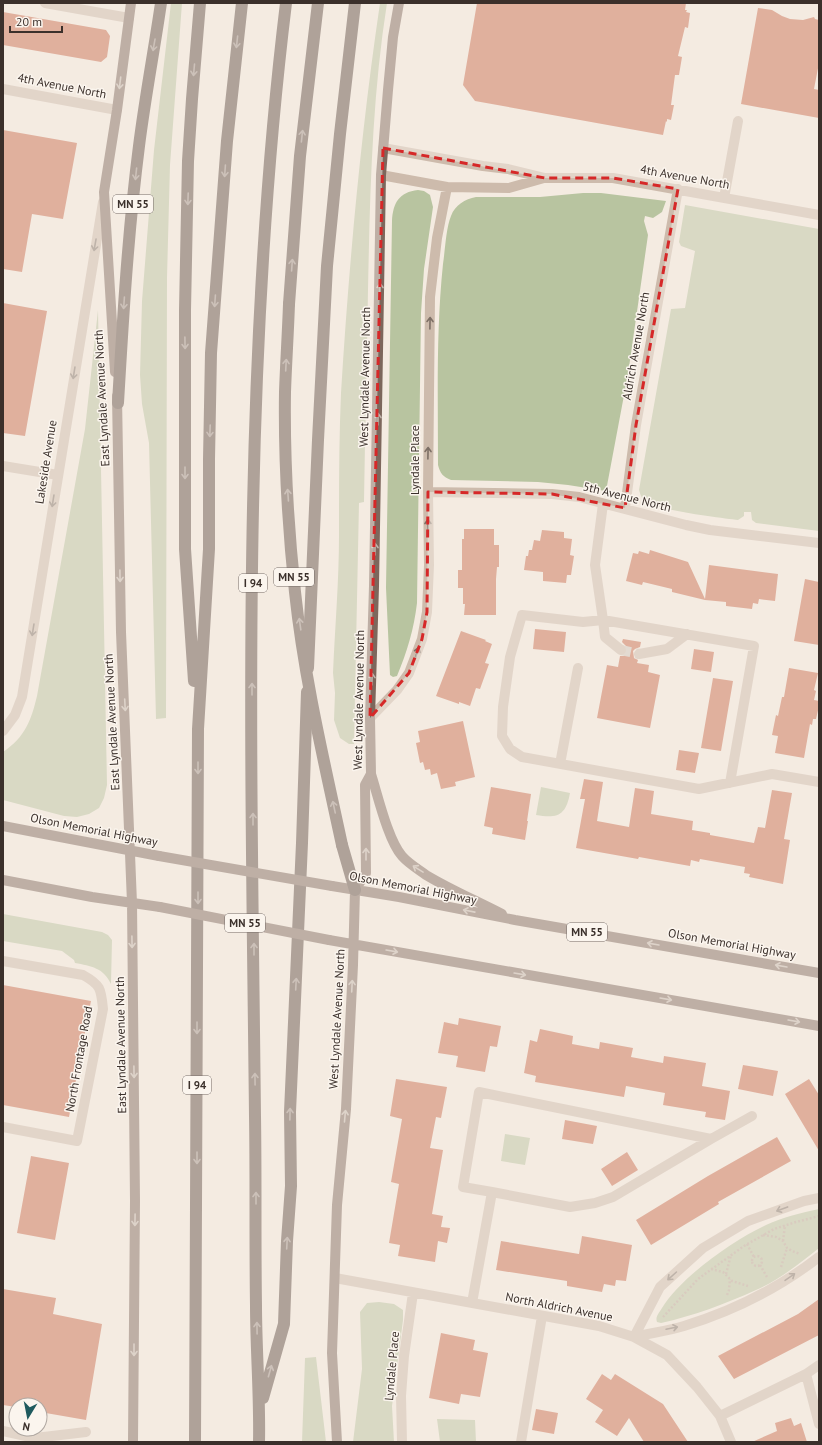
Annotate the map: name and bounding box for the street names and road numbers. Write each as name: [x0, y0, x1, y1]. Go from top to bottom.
street label: 4th Avenue North: [16, 70, 108, 101]
street label: 4th Avenue North: [639, 161, 731, 192]
road number: MN 55: [113, 195, 153, 213]
street label: Aldrich Avenue North: [619, 291, 652, 401]
street label: West Lyndale Avenue North: [356, 307, 373, 447]
street label: East Lyndale Avenue North: [90, 329, 113, 467]
street label: Lakeside Avenue: [31, 419, 60, 505]
street label: Lyndale Place: [407, 425, 422, 495]
street label: 5th Avenue North: [582, 478, 673, 515]
road number: MN 55: [274, 568, 314, 586]
road number: I 94: [239, 574, 267, 592]
street label: West Lyndale Avenue North: [350, 630, 367, 770]
street label: East Lyndale Avenue North: [100, 653, 123, 791]
street label: Olson Memorial Highway: [29, 810, 159, 849]
street label: Olson Memorial Highway: [348, 868, 478, 907]
road number: MN 55: [225, 914, 265, 932]
road number: MN 55: [567, 923, 607, 941]
street label: Olson Memorial Highway: [667, 925, 797, 962]
street label: West Lyndale Avenue North: [325, 949, 348, 1089]
street label: East Lyndale Avenue North: [112, 976, 129, 1114]
street label: North Frontage Road: [62, 1005, 95, 1113]
road number: I 94: [183, 1076, 211, 1094]
street label: North Aldrich Avenue: [504, 1289, 614, 1324]
street label: Lyndale Place: [381, 1331, 402, 1401]

